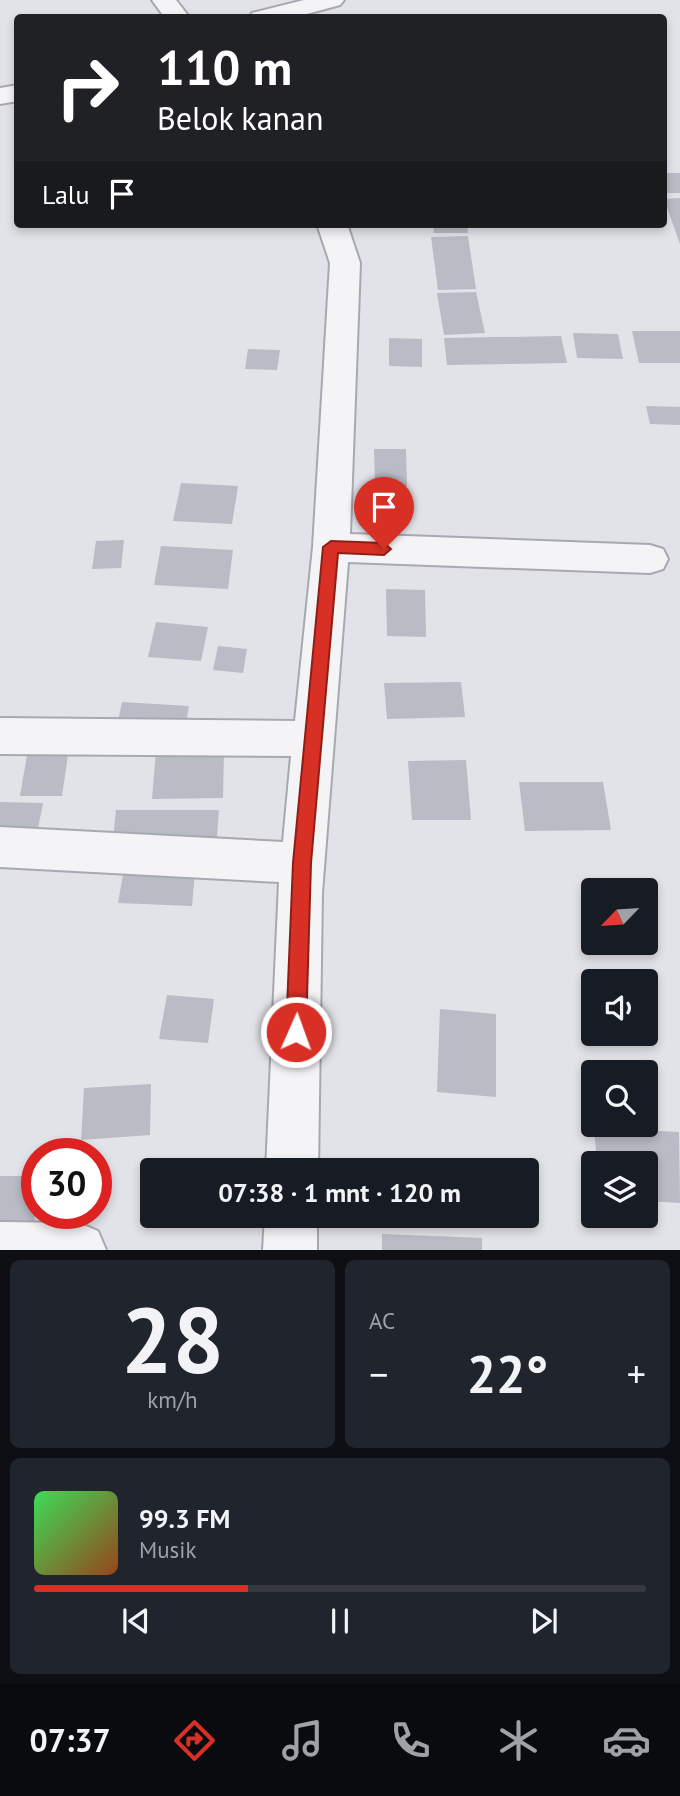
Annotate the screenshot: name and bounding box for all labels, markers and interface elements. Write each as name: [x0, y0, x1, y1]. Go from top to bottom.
text: 110 m: [157, 35, 292, 99]
icon: right: [42, 42, 133, 133]
text: Belok kanan: [157, 97, 323, 139]
icon: arrive: [103, 175, 141, 213]
text: Lalu: [42, 178, 89, 211]
pin: [354, 477, 414, 549]
icon: arrive: [365, 488, 403, 526]
north arrow: [581, 878, 658, 956]
map controls: [581, 878, 658, 1228]
button: sound: [581, 969, 658, 1046]
position arrow: [259, 995, 333, 1069]
button: search: [581, 1060, 658, 1137]
speed limit sign: 30: [21, 1138, 112, 1229]
button: layers: [581, 1151, 658, 1228]
text: 07:38 · 1 mnt · 120 m: [218, 1176, 461, 1209]
text: 28: [121, 1280, 224, 1398]
text: AC: [369, 1306, 395, 1335]
text: 22°: [467, 1340, 548, 1407]
text: −: [369, 1349, 388, 1398]
text: +: [627, 1349, 646, 1398]
text: km/h: [147, 1385, 198, 1414]
text: 99.3 FM: [139, 1502, 230, 1535]
text: Musik: [139, 1535, 196, 1564]
icon: previous: [117, 1602, 155, 1640]
icon: pause: [321, 1602, 359, 1640]
icon: next: [525, 1602, 563, 1640]
icon: directions: [170, 1716, 219, 1765]
icon: music: [278, 1716, 327, 1765]
icon: phone: [386, 1716, 435, 1765]
icon: climate: [494, 1716, 543, 1765]
icon: car: [602, 1716, 651, 1765]
text: 07:37: [29, 1719, 111, 1761]

